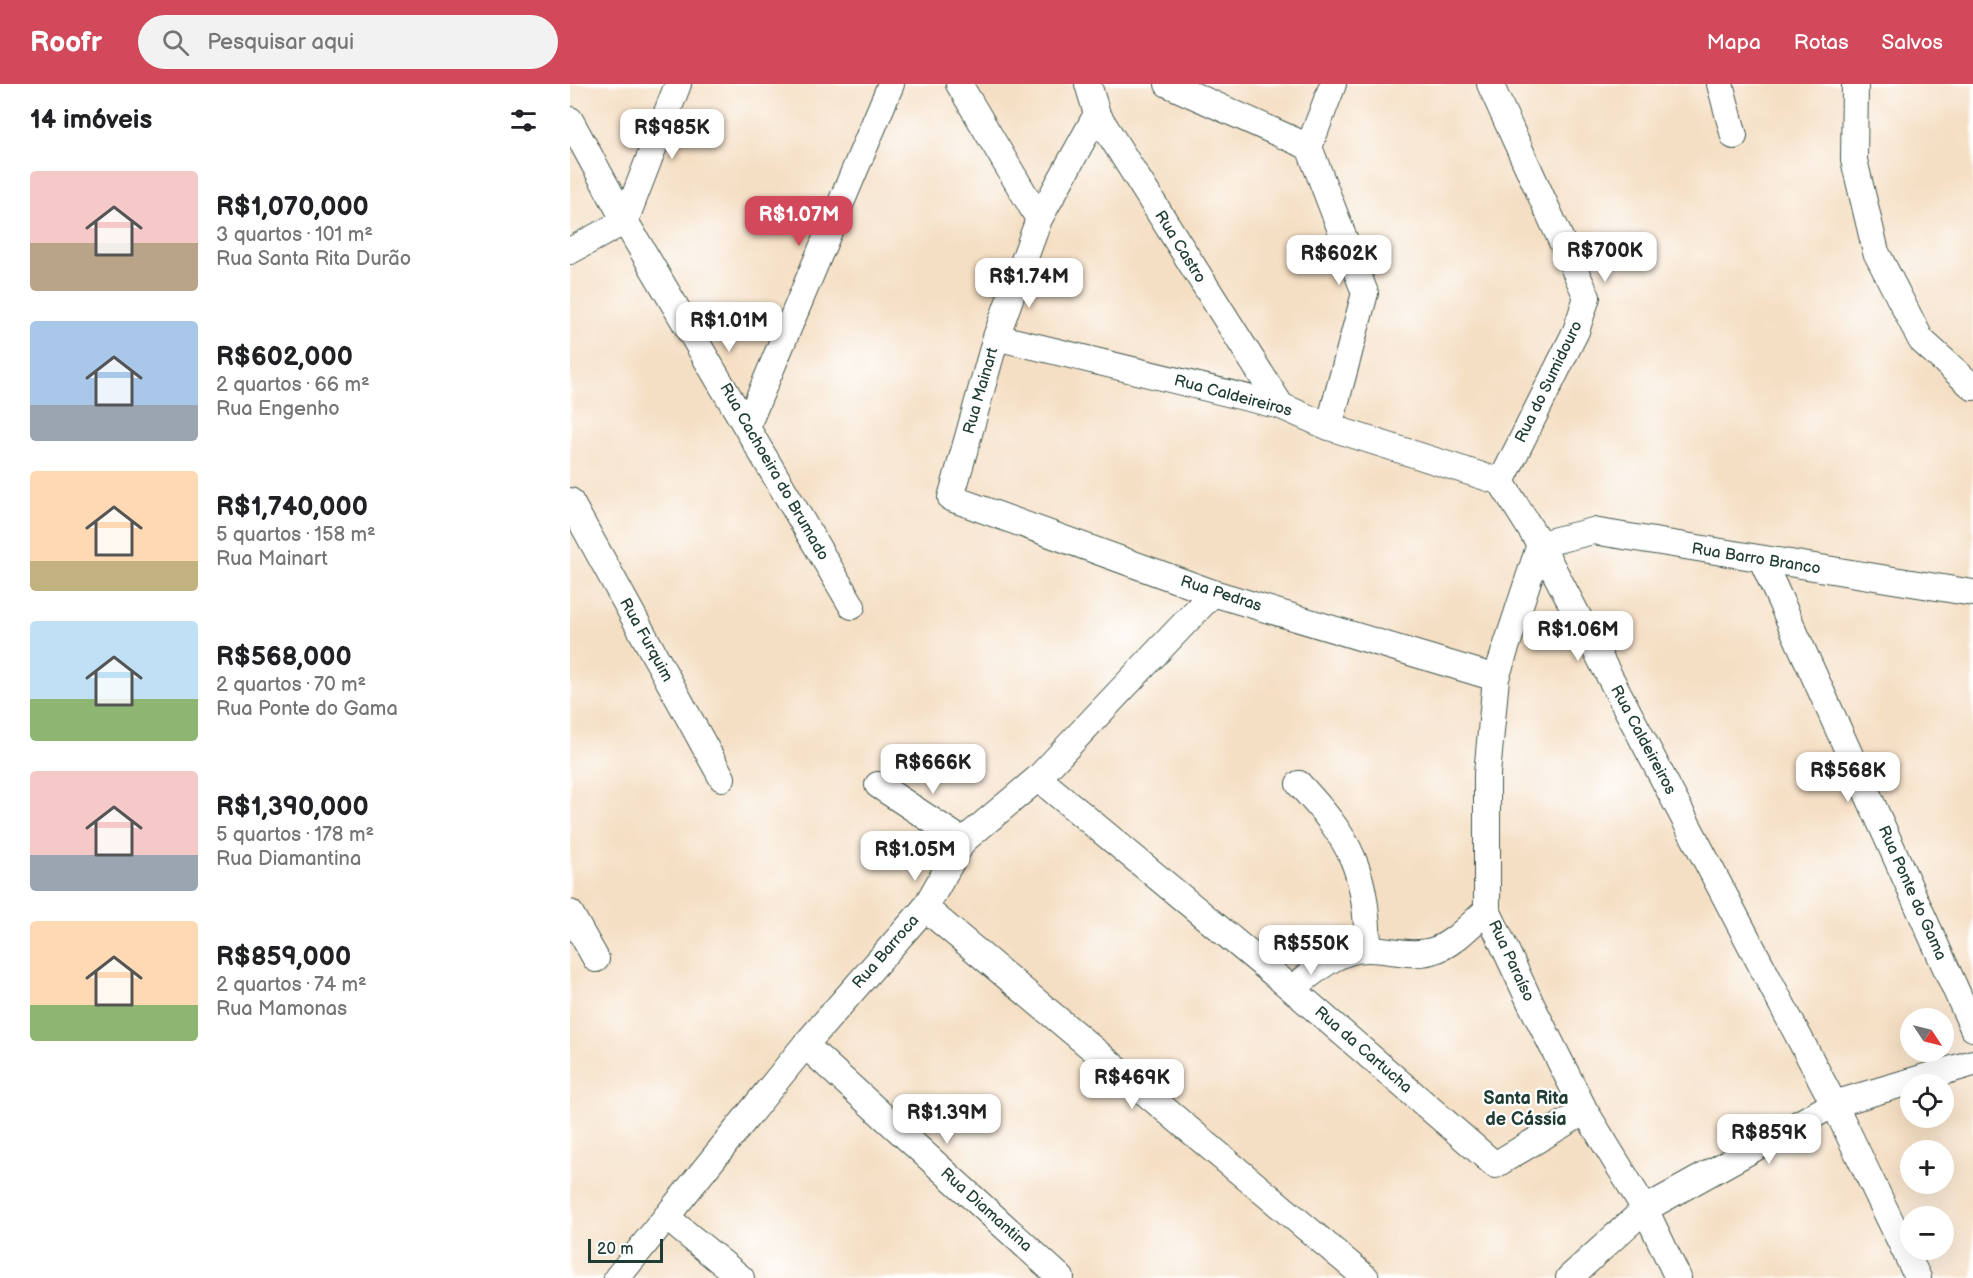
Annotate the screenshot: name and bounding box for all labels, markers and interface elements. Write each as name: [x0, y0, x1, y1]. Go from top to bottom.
search box: [138, 15, 558, 69]
text: Roofr: [30, 26, 102, 59]
icon: search: [159, 26, 192, 59]
text: Pesquisar aqui: [207, 29, 354, 56]
text: Mapa: [1707, 30, 1761, 55]
text: Rotas: [1794, 30, 1849, 55]
text: Salvos: [1882, 30, 1943, 55]
icon: filters: [507, 104, 540, 137]
text: 14 imóveis: [30, 105, 152, 136]
pin: R$985K: [623, 109, 721, 160]
text: R$985K: [634, 116, 710, 140]
text: R$1,070,000: [216, 192, 369, 223]
icon: home: [78, 195, 150, 267]
pin: R$1.07M: [744, 196, 854, 247]
text: R$1.07M: [759, 203, 839, 227]
street label: Rua Castro: [1150, 207, 1210, 287]
text: 3 quartos · 101 m²: [216, 223, 373, 247]
pin: R$700K: [1556, 232, 1654, 283]
pin: R$602K: [1290, 235, 1388, 286]
text: R$700K: [1567, 239, 1643, 263]
text: R$602K: [1300, 242, 1378, 266]
text: Rua Santa Rita Durão: [216, 247, 411, 271]
pin: R$1.74M: [974, 258, 1084, 309]
text: R$1.74M: [989, 265, 1069, 289]
pin: R$1.01M: [674, 302, 784, 353]
text: R$1.01M: [690, 309, 768, 333]
street label: Rua do Sumidouro: [1511, 318, 1587, 446]
text: R$602,000: [216, 342, 353, 373]
icon: home: [78, 345, 150, 417]
street label: Rua Mainart: [960, 345, 1002, 436]
street label: Rua Caldeireiros: [1172, 371, 1294, 421]
text: 2 quartos · 66 m²: [216, 373, 370, 397]
street label: Rua Cachoeira do Brumado: [715, 380, 833, 564]
text: Rua Engenho: [216, 397, 340, 421]
text: R$1,740,000: [216, 492, 368, 523]
icon: home: [78, 495, 150, 567]
text: 5 quartos · 158 m²: [216, 523, 376, 547]
street label: Rua Barro Branco: [1690, 539, 1822, 579]
text: Rua Mainart: [216, 547, 328, 571]
street label: Rua Pedras: [1178, 572, 1264, 616]
street label: Rua Furquim: [615, 595, 677, 685]
pin: R$1.06M: [1523, 611, 1633, 662]
text: R$1.06M: [1537, 618, 1619, 642]
text: R$568,000: [216, 642, 352, 673]
icon: home: [78, 645, 150, 717]
text: 2 quartos · 70 m²: [216, 673, 366, 697]
street label: Rua Caldeireiros: [1606, 682, 1680, 798]
text: Rua Ponte do Gama: [216, 697, 398, 721]
pin: R$666K: [884, 744, 982, 795]
text: R$666K: [895, 751, 971, 775]
pin: R$568K: [1799, 752, 1897, 803]
text: R$568K: [1810, 759, 1886, 783]
text: R$1,390,000: [216, 792, 369, 823]
icon: home: [78, 795, 150, 867]
text: 5 quartos · 178 m²: [216, 823, 374, 847]
street label: Rua Ponte do Gama: [1874, 823, 1950, 963]
pin: R$1.05M: [860, 831, 970, 882]
text: R$1.05M: [875, 838, 955, 862]
text: Rua Diamantina: [216, 847, 361, 871]
street label: Rua Barroca: [849, 911, 923, 993]
street label: Rua Paraíso: [1484, 917, 1538, 1005]
pin: R$550K: [1262, 925, 1360, 976]
text: R$550K: [1273, 932, 1349, 956]
text: R$859,000: [216, 942, 351, 973]
icon: home: [78, 945, 150, 1017]
text: 2 quartos · 74 m²: [216, 973, 367, 997]
text: Rua Mamonas: [216, 997, 347, 1021]
street label: Rua da Cartucha: [1310, 1003, 1416, 1097]
north arrow: [1900, 1008, 1954, 1062]
map controls: [1900, 1008, 1954, 1260]
pin: R$469K: [1083, 1059, 1181, 1110]
text: R$469K: [1094, 1066, 1170, 1090]
button: locate: [1900, 1074, 1954, 1128]
district label: Santa Rita de Cássia: [1483, 1088, 1569, 1130]
pin: R$1.39M: [892, 1094, 1002, 1145]
text: R$1.39M: [907, 1101, 987, 1125]
pin: R$859K: [1720, 1114, 1818, 1165]
text: R$859K: [1731, 1121, 1807, 1145]
button: +: [1900, 1140, 1954, 1194]
street label: Rua Diamantina: [936, 1164, 1036, 1256]
button: −: [1900, 1206, 1954, 1260]
scale bar: [588, 1236, 663, 1264]
text: 20 m: [597, 1240, 633, 1259]

